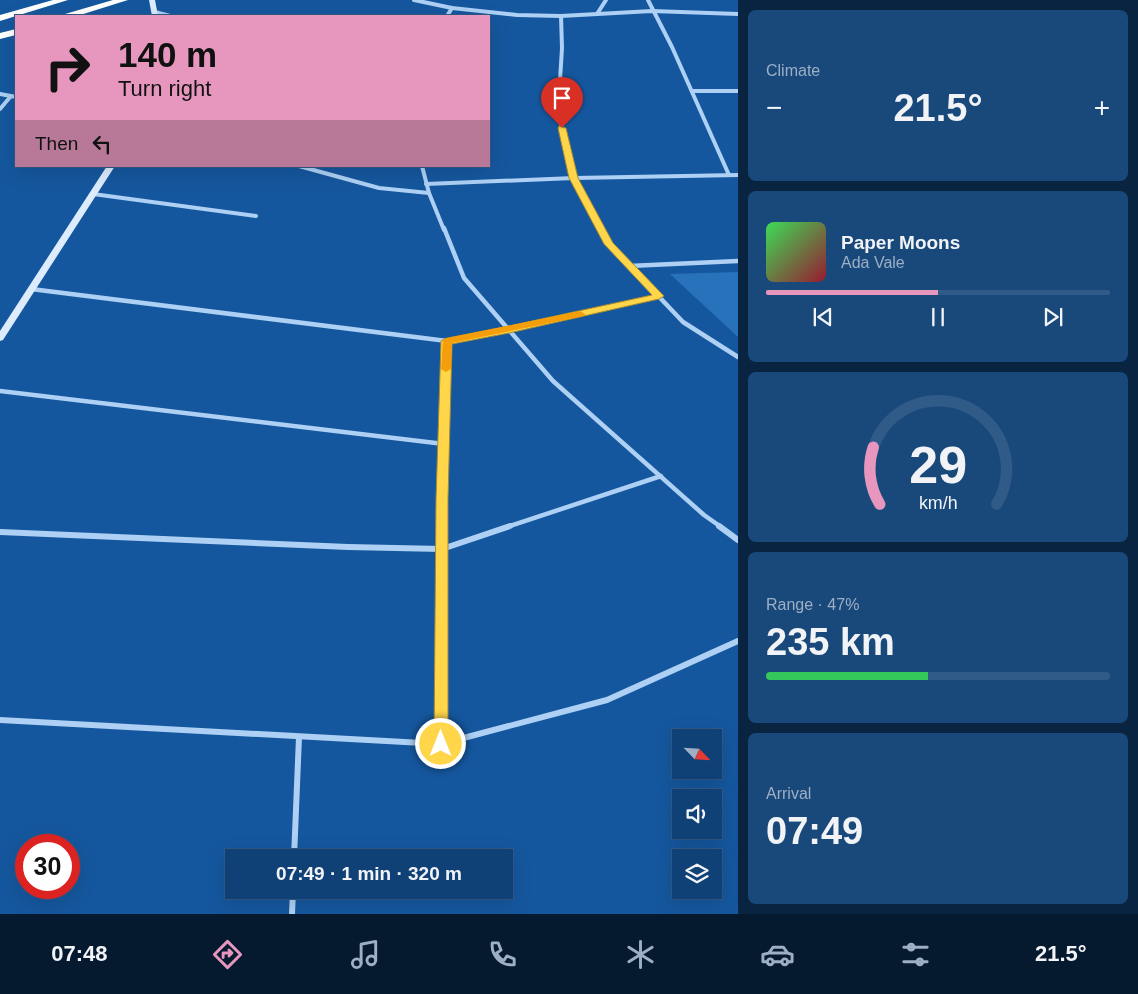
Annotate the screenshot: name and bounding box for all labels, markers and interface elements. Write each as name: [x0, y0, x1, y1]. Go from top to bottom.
icon: right: [35, 35, 100, 100]
text: 140 m: [118, 35, 217, 74]
text: Climate: [766, 62, 820, 79]
text: Turn right: [118, 76, 211, 101]
pin: [541, 77, 583, 128]
icon: arrive: [548, 84, 576, 112]
text: 21.5°: [893, 87, 983, 129]
text: −: [766, 92, 782, 123]
text: +: [1094, 92, 1110, 123]
icon: left: [88, 130, 116, 158]
text: Then: [35, 133, 78, 154]
text: Paper Moons: [841, 232, 960, 253]
text: Ada Vale: [841, 254, 905, 271]
icon: previous: [809, 303, 837, 331]
icon: pause: [924, 303, 952, 331]
icon: next: [1039, 303, 1067, 331]
text: 29: [909, 436, 967, 494]
text: km/h: [919, 493, 957, 513]
text: Range · 47%: [766, 596, 859, 613]
text: 235 km: [766, 621, 895, 663]
position arrow: [414, 717, 466, 769]
north arrow: [672, 729, 722, 779]
map controls: [672, 729, 722, 899]
text: Arrival: [766, 785, 811, 802]
button: sound: [672, 789, 722, 839]
text: 07:49: [766, 810, 863, 852]
speed limit sign: 30: [15, 834, 80, 899]
button: layers: [672, 849, 722, 899]
text: 07:49 · 1 min · 320 m: [276, 863, 462, 884]
icon: directions: [210, 937, 245, 972]
icon: music: [348, 937, 383, 972]
icon: phone: [485, 937, 520, 972]
icon: climate: [623, 937, 658, 972]
icon: car: [760, 937, 795, 972]
icon: filters: [898, 937, 933, 972]
text: 07:48: [51, 941, 108, 966]
text: 21.5°: [1035, 941, 1087, 966]

